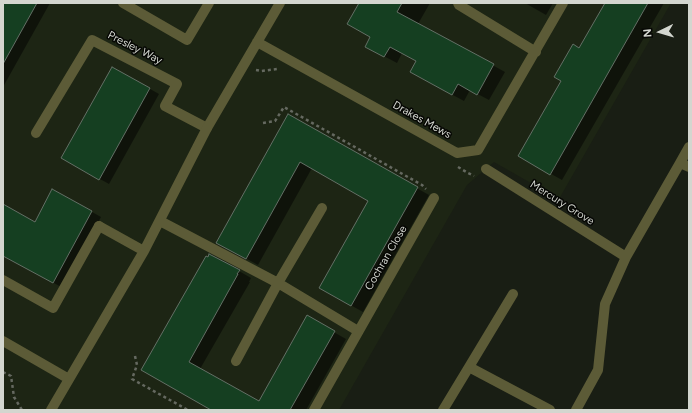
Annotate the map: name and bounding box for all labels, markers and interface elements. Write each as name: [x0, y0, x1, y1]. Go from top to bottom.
north arrow: [640, 12, 680, 52]
text: N: [641, 28, 654, 38]
street label: Presley Way: [106, 29, 164, 67]
street label: Drakes Mews: [390, 99, 454, 141]
street label: Mercury Grove: [527, 178, 597, 228]
street label: Cochran Close: [362, 223, 410, 293]

